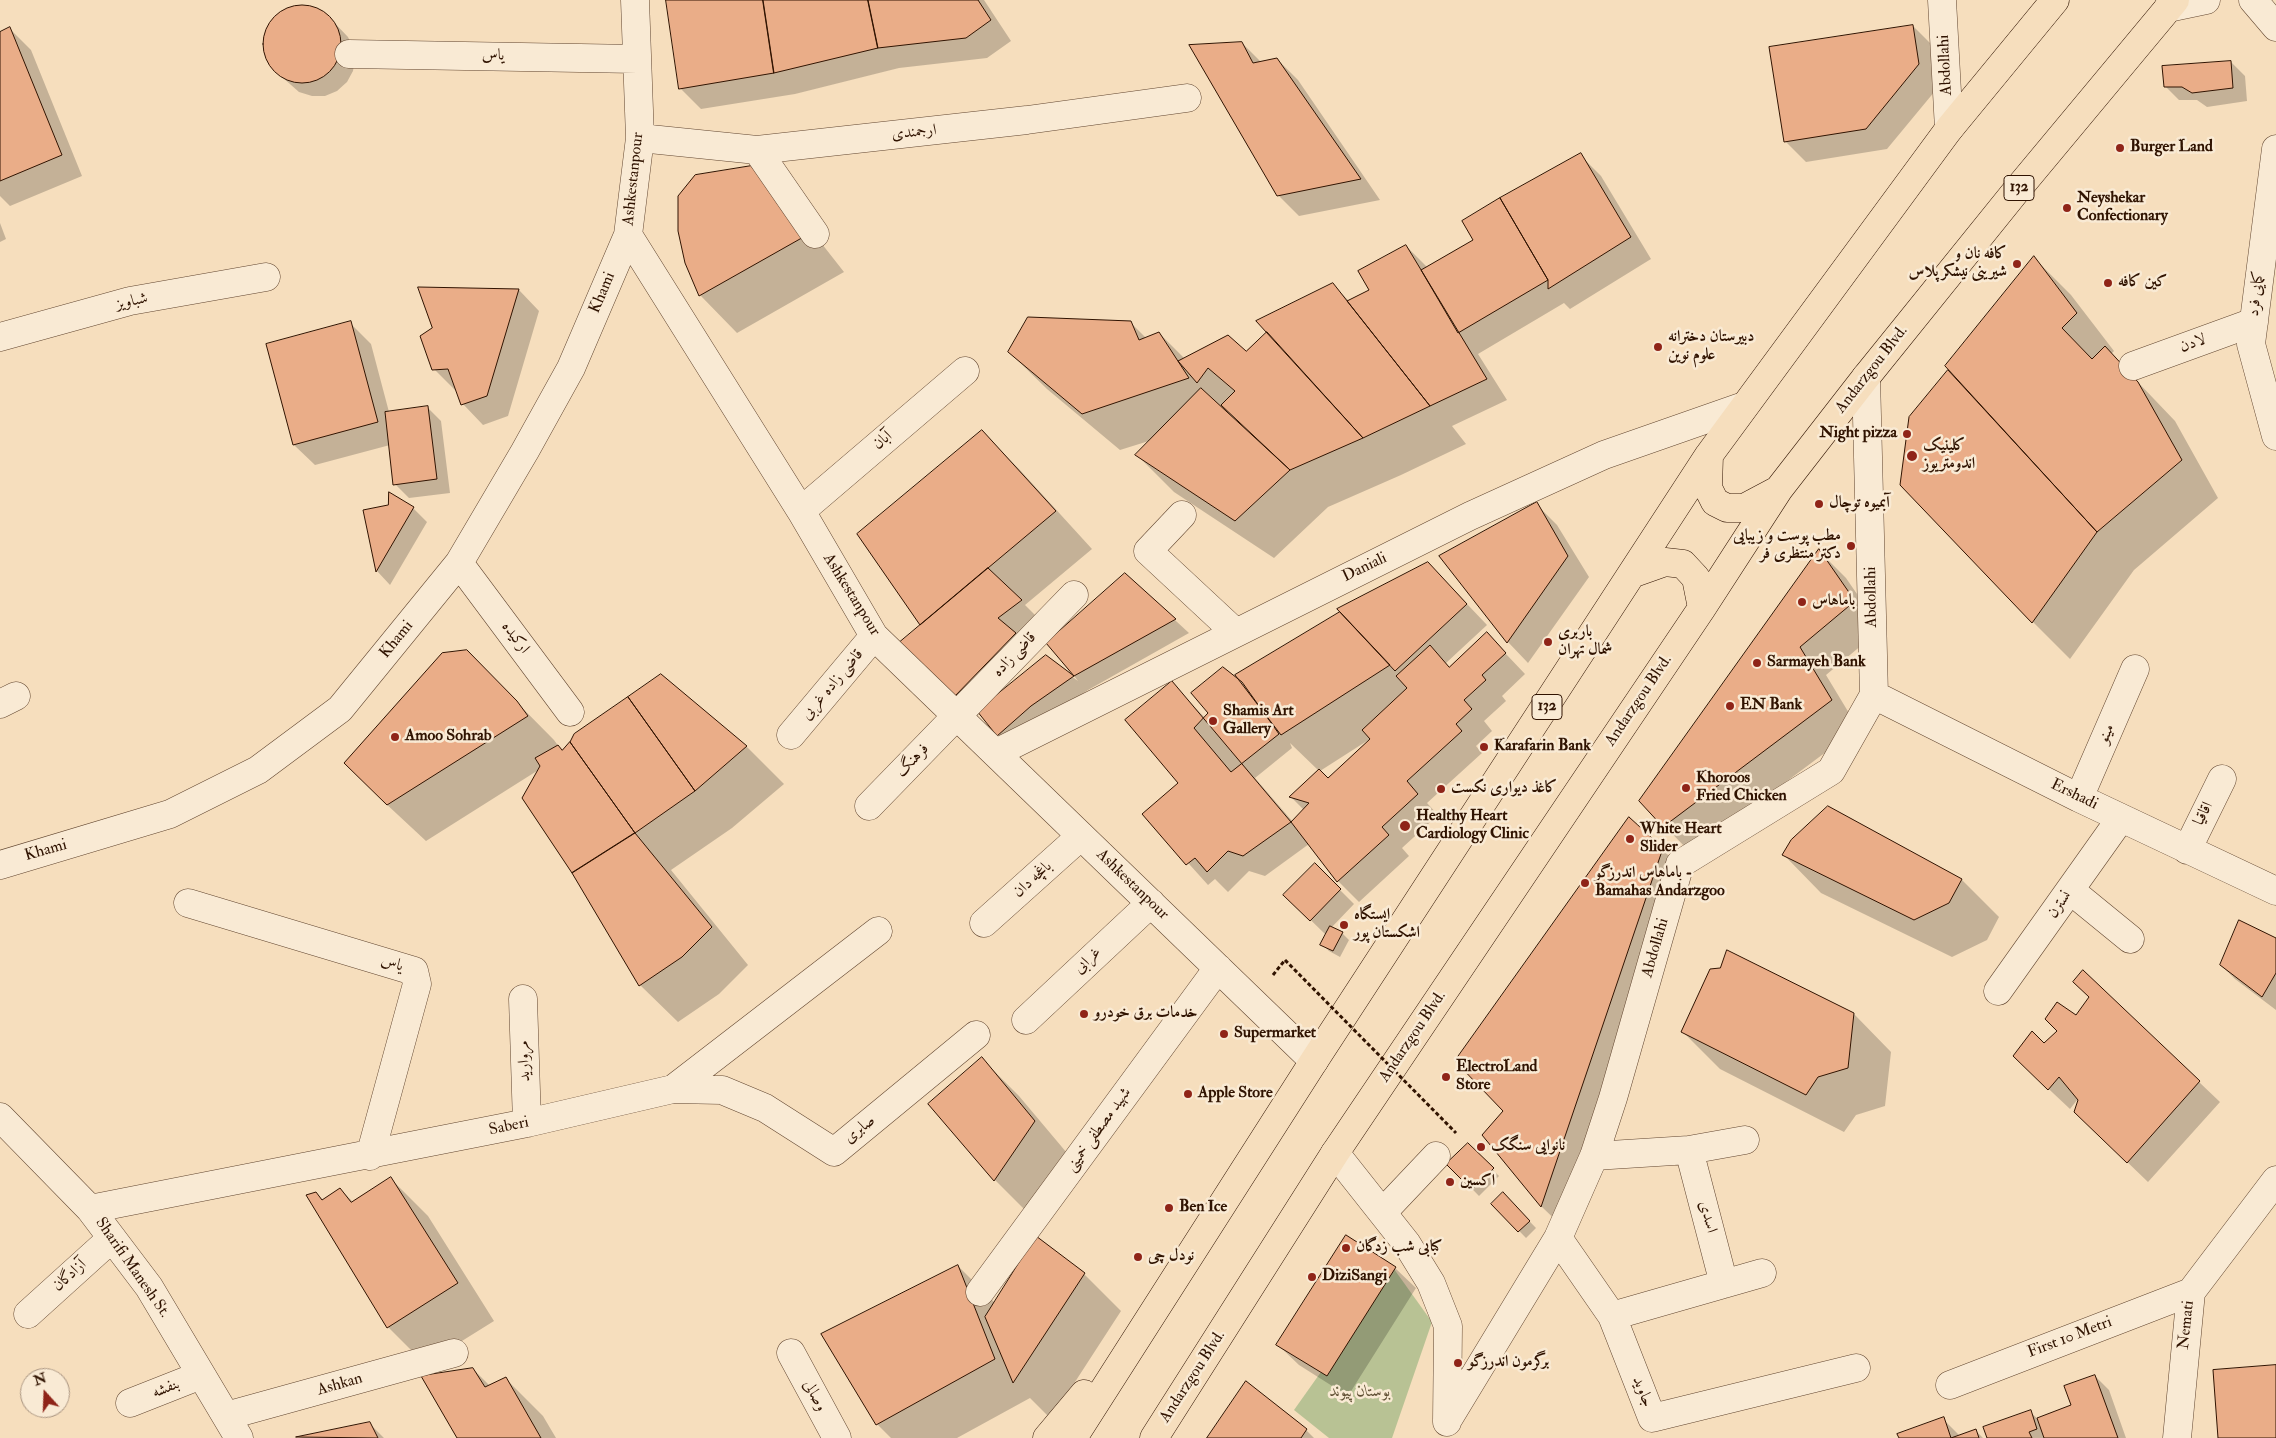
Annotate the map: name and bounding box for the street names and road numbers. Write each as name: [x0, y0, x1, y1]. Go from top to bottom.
street label: Abdollahi: [1935, 34, 1957, 96]
street label: یاس: [482, 46, 504, 66]
street label: ارجمندی: [891, 121, 937, 145]
street label: Ashkestanpour: [620, 131, 648, 227]
road number: 132: [2004, 176, 2034, 200]
street label: Khami: [586, 270, 620, 316]
street label: کمایی فرد: [2245, 270, 2269, 318]
street label: شباویز: [114, 289, 150, 315]
street label: Andarzgou Blvd.: [1832, 322, 1912, 418]
street label: لادن: [2177, 330, 2209, 358]
street label: آبان: [869, 427, 897, 455]
street label: Daniali: [1340, 549, 1390, 587]
street label: Ashkestanpour: [818, 550, 884, 640]
street label: Abdollahi: [1862, 566, 1882, 628]
street label: Khami: [376, 617, 418, 663]
street label: ارکیده: [497, 618, 533, 658]
street label: قاضی زاده: [989, 629, 1041, 681]
street label: قاضی زاده غربی: [798, 646, 868, 724]
street label: Andarzgou Blvd.: [1601, 652, 1677, 750]
road number: 132: [1532, 694, 1562, 720]
street label: مینو: [2094, 721, 2120, 747]
street label: فرهنگ: [892, 740, 934, 782]
street label: Ershadi: [2047, 775, 2101, 815]
street label: اقاقیا: [2190, 799, 2218, 829]
street label: Khami: [23, 836, 69, 866]
street label: Ashkestanpour: [1092, 846, 1172, 924]
street label: باغچه دان: [1010, 858, 1056, 902]
street label: نسترن: [2044, 887, 2076, 923]
street label: Abdollahi: [1638, 916, 1674, 980]
street label: غرابی: [1070, 944, 1106, 978]
street label: یاس: [378, 951, 406, 977]
street label: Andarzgou Blvd.: [1375, 988, 1451, 1086]
street label: مروارید: [515, 1040, 535, 1082]
street label: شهید مصطفی خمینی: [1062, 1084, 1136, 1176]
street label: صابری: [840, 1112, 880, 1148]
street label: Saberi: [487, 1113, 531, 1141]
street label: اسدی: [1694, 1199, 1720, 1235]
street label: Sharifi Manesh St.: [90, 1214, 174, 1322]
street label: آزادگان: [49, 1256, 91, 1296]
street label: Nemati: [2175, 1300, 2199, 1350]
street label: First 10 Metri: [2025, 1313, 2115, 1363]
street label: Andarzgou Blvd.: [1156, 1327, 1230, 1427]
street label: Ashkan: [315, 1369, 365, 1401]
street label: جاوید: [1627, 1374, 1657, 1410]
street label: بنفشه: [149, 1375, 183, 1403]
street label: وصالی: [798, 1377, 830, 1415]

